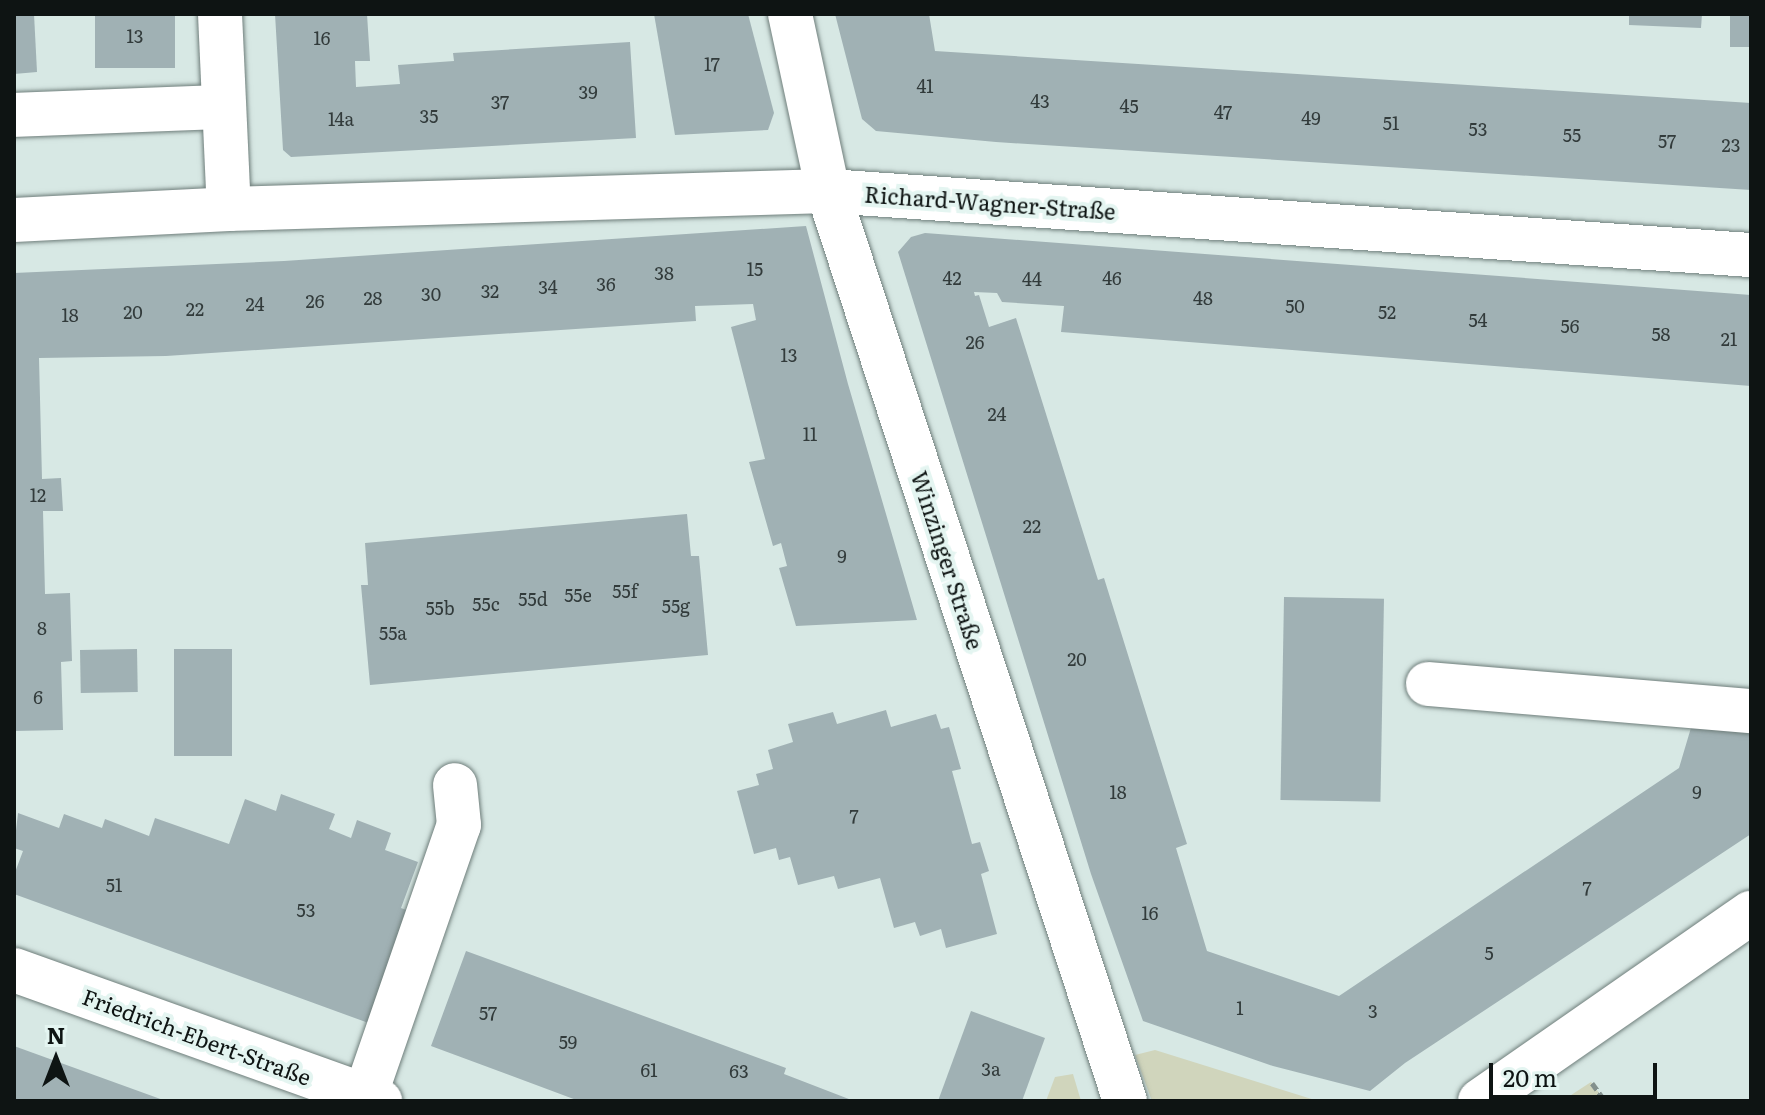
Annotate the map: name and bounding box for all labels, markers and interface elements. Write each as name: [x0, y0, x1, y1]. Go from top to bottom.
house number: 13: [126, 25, 144, 47]
house number: 16: [314, 27, 330, 49]
house number: 17: [704, 53, 720, 75]
house number: 41: [916, 75, 934, 97]
house number: 39: [578, 81, 598, 103]
house number: 43: [1030, 90, 1050, 112]
house number: 37: [491, 91, 509, 113]
house number: 45: [1119, 95, 1139, 117]
house number: 47: [1214, 101, 1232, 123]
house number: 35: [420, 105, 438, 127]
house number: 49: [1301, 107, 1321, 129]
house number: 14a: [328, 108, 354, 130]
house number: 51: [1383, 112, 1399, 134]
house number: 53: [1469, 118, 1487, 140]
house number: 55: [1563, 124, 1581, 146]
house number: 57: [1658, 130, 1676, 152]
house number: 23: [1722, 134, 1740, 156]
street label: Richard-Wagner-Straße: [863, 180, 1117, 224]
house number: 15: [747, 258, 763, 280]
house number: 38: [654, 262, 674, 284]
house number: 42: [942, 267, 962, 289]
house number: 46: [1102, 267, 1122, 289]
house number: 44: [1022, 268, 1042, 290]
house number: 36: [596, 273, 616, 295]
house number: 34: [538, 276, 558, 298]
house number: 32: [481, 280, 499, 302]
house number: 30: [421, 283, 441, 305]
house number: 28: [363, 287, 383, 309]
house number: 48: [1193, 287, 1213, 309]
house number: 26: [306, 290, 324, 312]
house number: 24: [245, 293, 265, 315]
house number: 50: [1285, 295, 1305, 317]
house number: 22: [186, 298, 204, 320]
house number: 20: [123, 301, 143, 323]
house number: 52: [1378, 301, 1396, 323]
house number: 18: [61, 304, 79, 326]
house number: 54: [1468, 309, 1488, 331]
house number: 56: [1561, 315, 1579, 337]
house number: 58: [1651, 323, 1671, 345]
house number: 21: [1721, 328, 1737, 350]
house number: 26: [966, 331, 984, 353]
house number: 13: [780, 344, 798, 366]
house number: 24: [987, 403, 1007, 425]
house number: 11: [803, 423, 817, 445]
street label: Winzinger Straße: [907, 468, 989, 652]
house number: 12: [30, 484, 46, 506]
house number: 22: [1023, 515, 1041, 537]
house number: 9: [837, 545, 847, 567]
house number: 55f: [612, 580, 638, 602]
house number: 55e: [564, 584, 592, 606]
house number: 55d: [518, 588, 548, 610]
house number: 55c: [472, 593, 500, 615]
house number: 55g: [662, 595, 690, 617]
house number: 55b: [425, 597, 455, 619]
house number: 8: [37, 617, 47, 639]
house number: 55a: [379, 622, 407, 644]
house number: 20: [1067, 648, 1087, 670]
house number: 6: [33, 686, 43, 708]
house number: 18: [1109, 781, 1127, 803]
house number: 9: [1692, 781, 1702, 803]
house number: 7: [849, 805, 859, 827]
house number: 51: [106, 874, 122, 896]
house number: 7: [1582, 877, 1592, 899]
house number: 53: [297, 899, 315, 921]
house number: 16: [1142, 902, 1158, 924]
house number: 5: [1484, 942, 1494, 964]
street label: Friedrich-Ebert-Straße: [79, 982, 315, 1090]
house number: 1: [1236, 997, 1244, 1019]
house number: 3: [1368, 1000, 1378, 1022]
house number: 57: [479, 1002, 497, 1024]
text: N: [47, 1018, 65, 1051]
north arrow: [16, 1019, 96, 1099]
house number: 59: [559, 1031, 577, 1053]
scale bar: [1493, 1047, 1661, 1097]
house number: 3a: [981, 1058, 1001, 1080]
house number: 61: [641, 1059, 657, 1081]
text: 20 m: [1503, 1059, 1557, 1094]
house number: 63: [729, 1060, 749, 1082]

